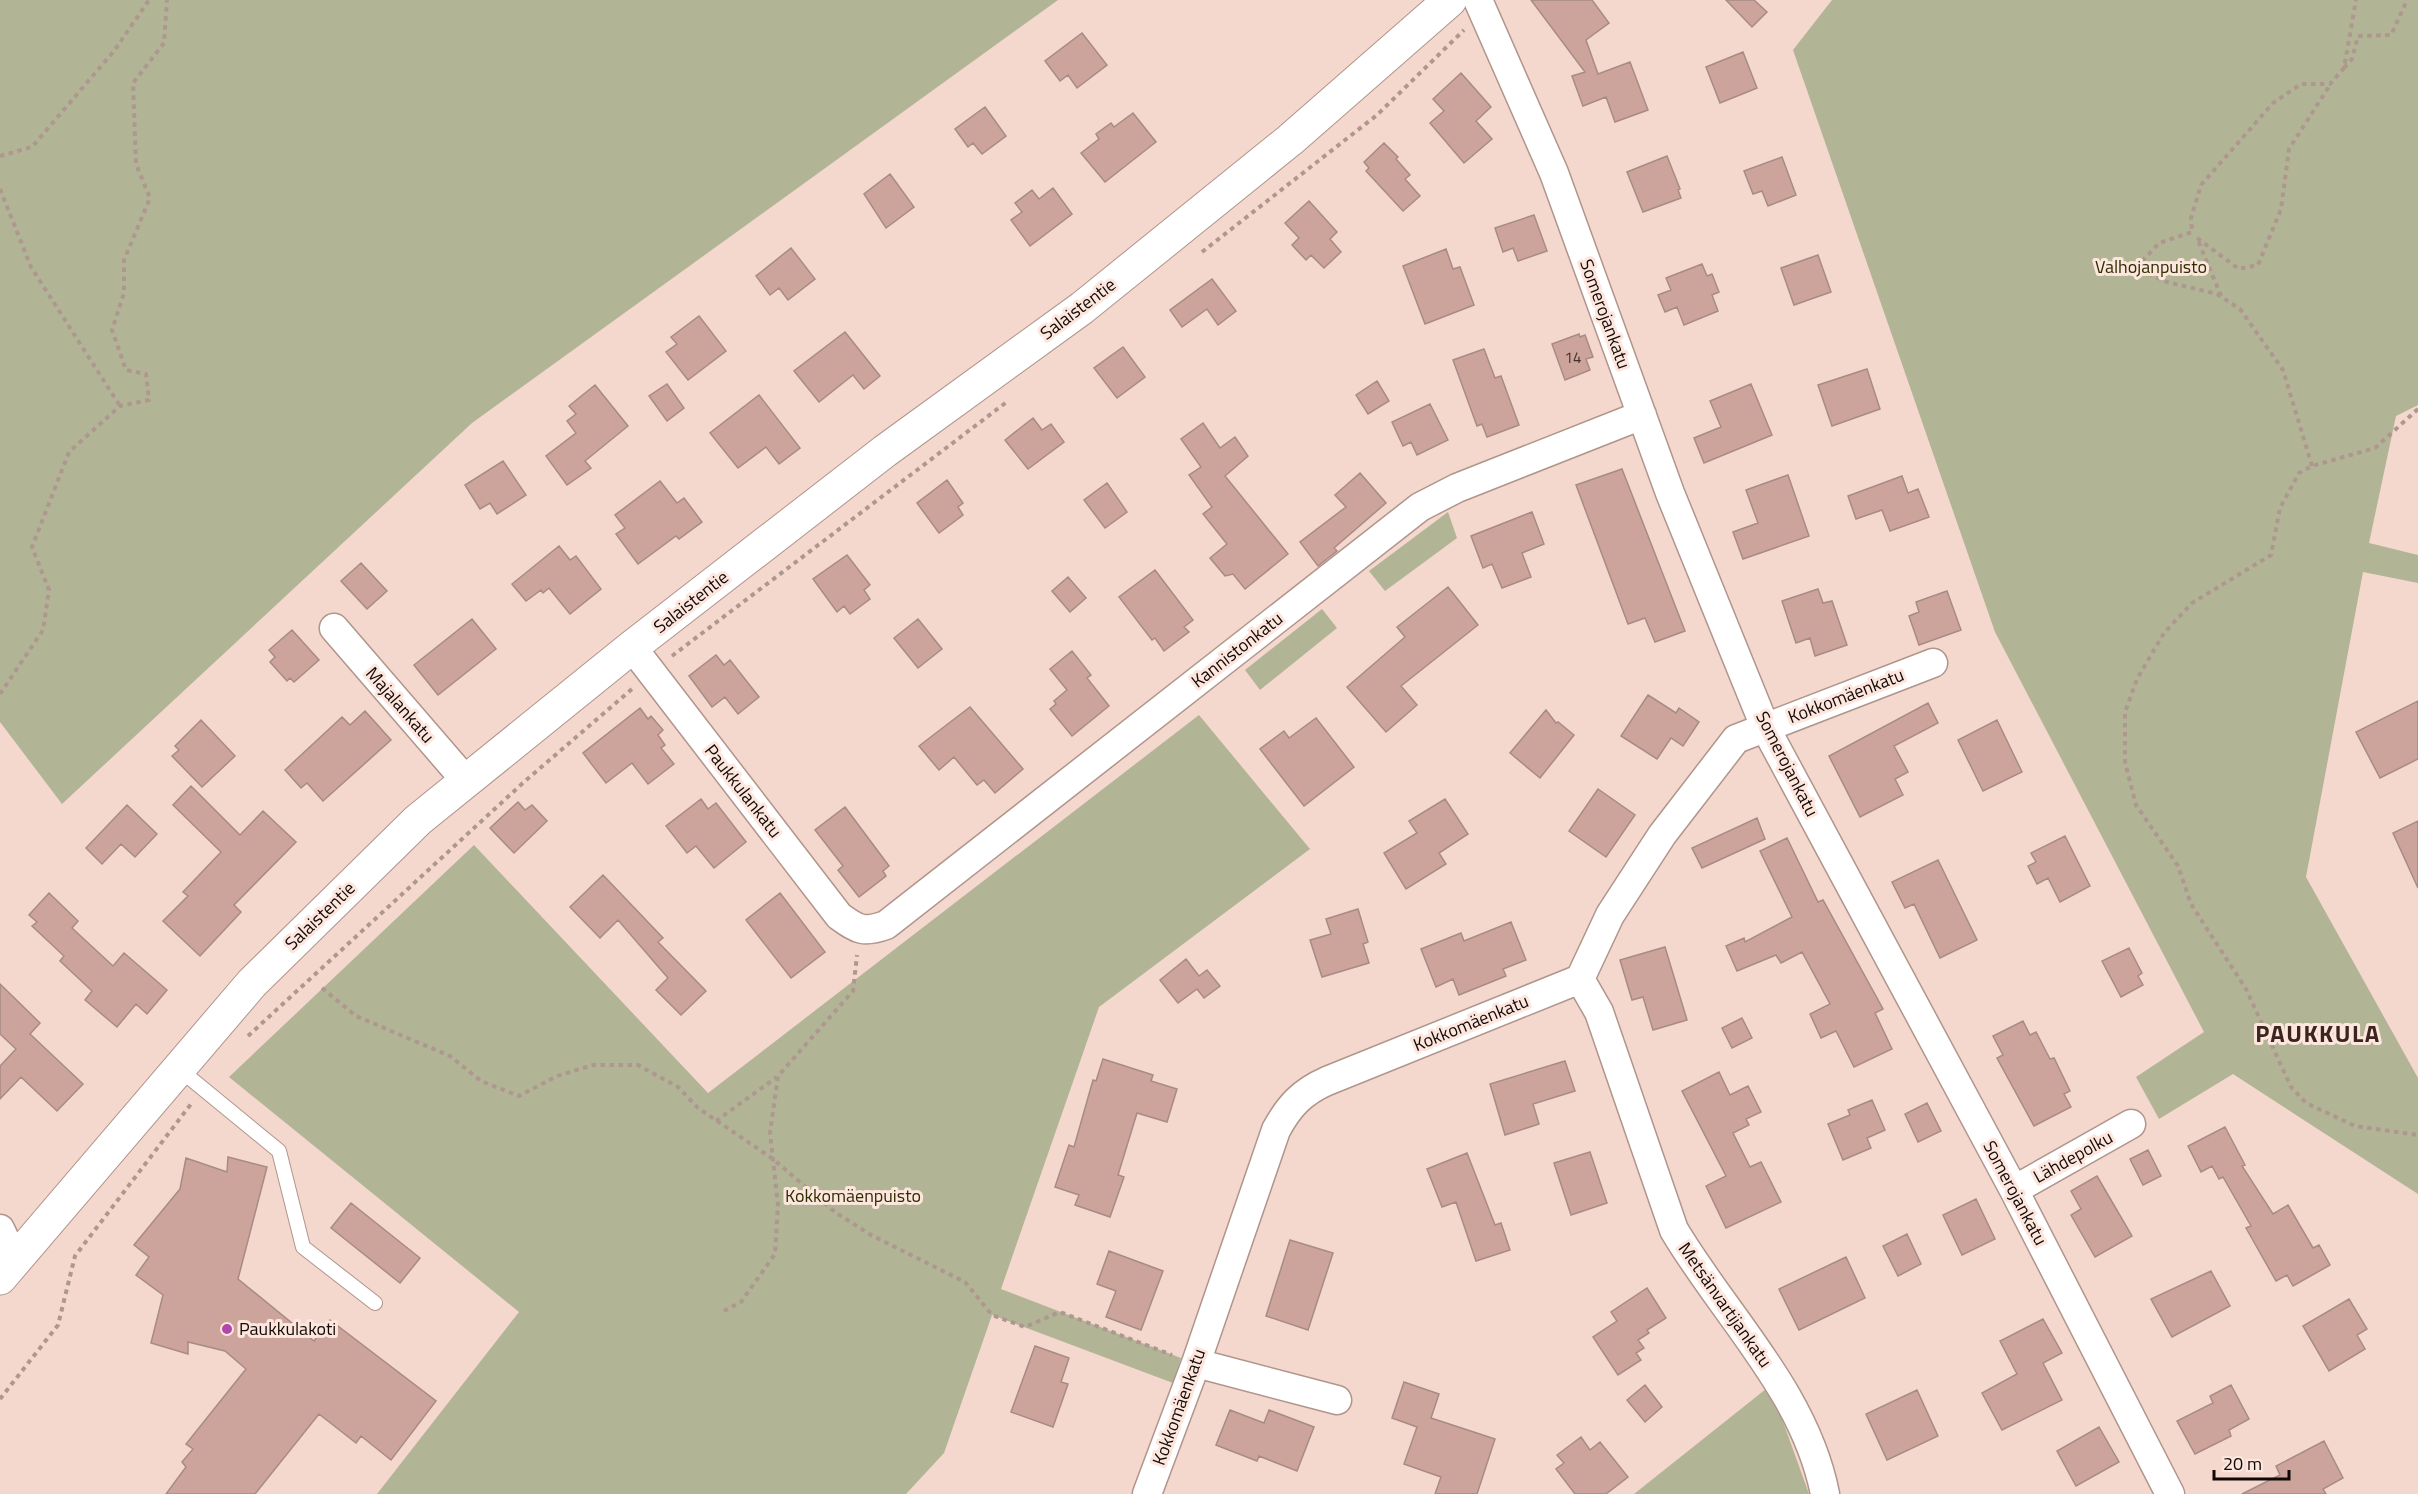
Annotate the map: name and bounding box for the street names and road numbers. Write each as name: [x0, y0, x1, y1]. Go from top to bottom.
street label: Somerojankatu: [1573, 255, 1638, 373]
street label: Salaistentie: [1034, 271, 1121, 346]
street label: Salaistentie: [647, 564, 734, 640]
street label: Kannistonkatu: [1185, 605, 1288, 694]
street label: Majalankatu: [360, 661, 441, 749]
street label: Kokkomäenkatu: [1784, 661, 1908, 730]
street label: Somerojankatu: [1749, 706, 1826, 821]
street label: Paukkulankatu: [698, 738, 789, 843]
street label: Salaistentie: [278, 875, 361, 956]
street label: Kokkomäenkatu: [1409, 987, 1533, 1058]
street label: Lähdepolku: [2028, 1124, 2117, 1190]
street label: Somerojankatu: [1977, 1136, 2054, 1250]
street label: Metsänvartijankatu: [1672, 1237, 1779, 1373]
street label: Kokkomäenkatu: [1145, 1345, 1212, 1469]

